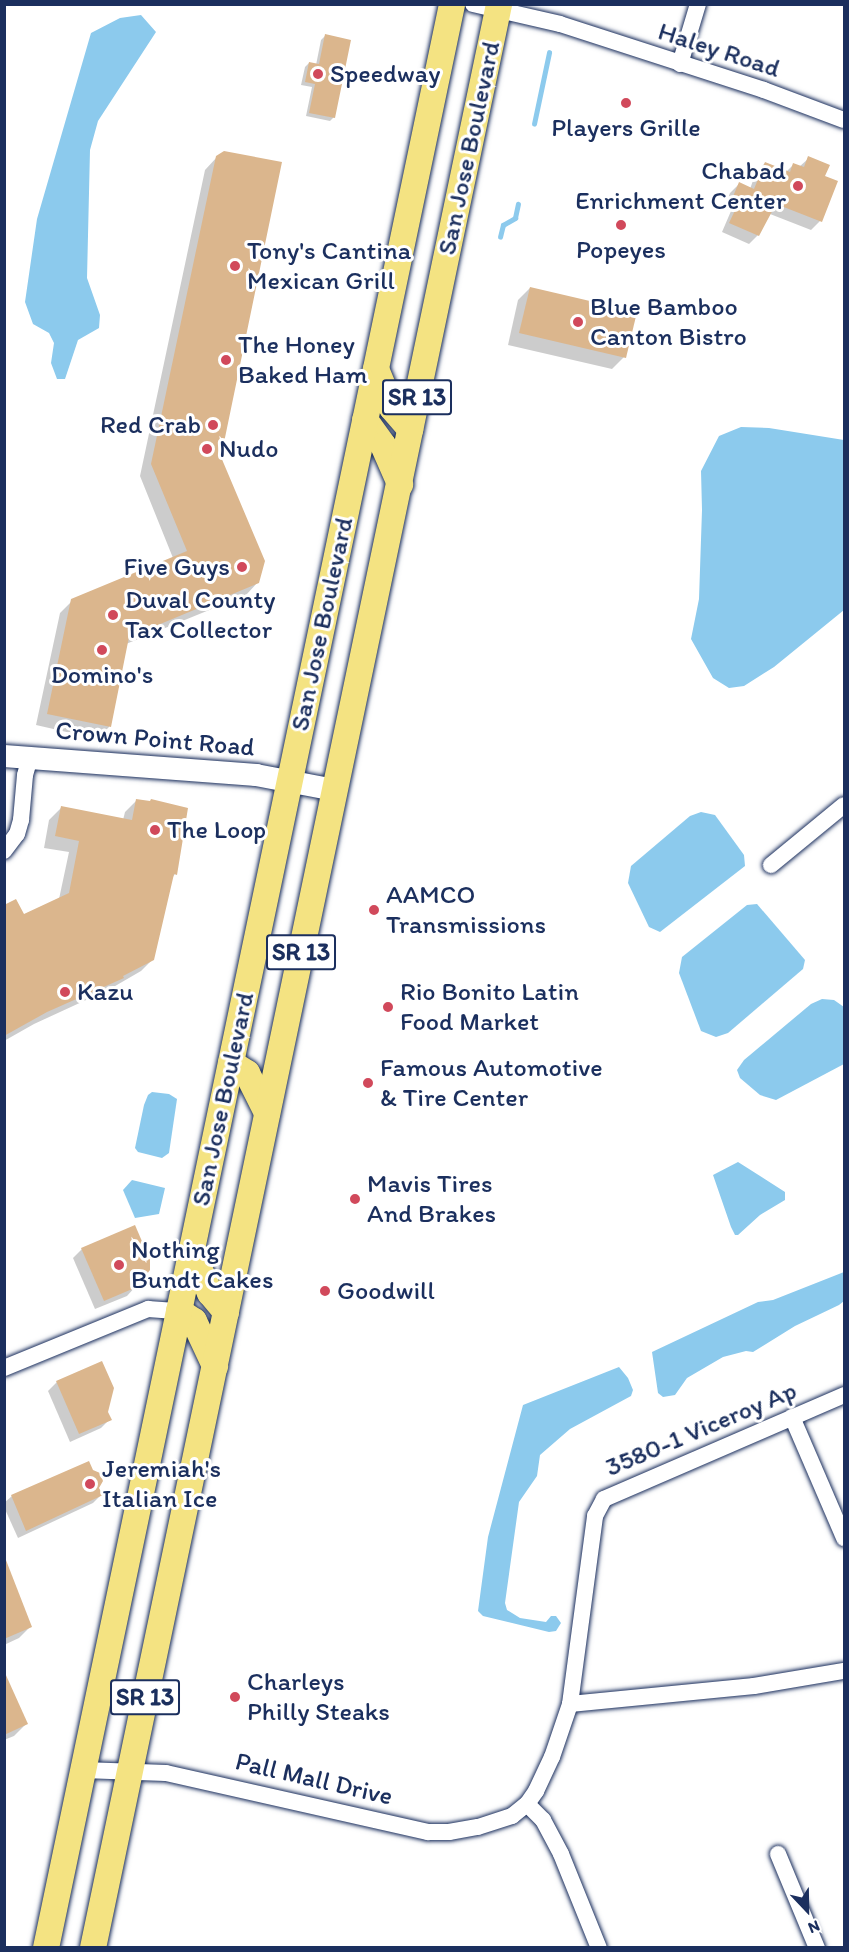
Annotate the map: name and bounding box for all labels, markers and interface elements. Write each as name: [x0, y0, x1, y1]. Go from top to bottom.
street label: Haley Road: [655, 16, 783, 84]
street label: San Jose Boulevard: [431, 38, 507, 258]
place label: Speedway: [330, 58, 440, 90]
marker: Speedway: [311, 67, 325, 81]
marker: Players Grille: [619, 96, 633, 110]
place label: Players Grille: [551, 112, 701, 144]
place label: Chabad Enrichment Center: [575, 155, 786, 216]
marker: Chabad Enrichment Center: [791, 179, 805, 193]
marker: Popeyes: [614, 218, 628, 232]
place label: Popeyes: [576, 234, 666, 266]
place label: Tony's Cantina Mexican Grill: [247, 235, 411, 296]
marker: Tony's Cantina Mexican Grill: [228, 259, 242, 273]
place label: Blue Bamboo Canton Bistro: [590, 291, 747, 352]
marker: Blue Bamboo Canton Bistro: [571, 315, 585, 329]
place label: The Honey Baked Ham: [238, 329, 367, 390]
marker: The Honey Baked Ham: [219, 353, 233, 367]
road number: SR 13: [381, 376, 453, 418]
place label: Red Crab: [99, 409, 201, 441]
marker: Red Crab: [206, 418, 220, 432]
place label: Nudo: [219, 433, 278, 465]
marker: Nudo: [200, 442, 214, 456]
street label: San Jose Boulevard: [284, 514, 360, 734]
place label: Five Guys: [124, 551, 230, 583]
marker: Five Guys: [235, 560, 249, 574]
place label: Duval County Tax Collector: [125, 584, 275, 646]
marker: Duval County Tax Collector: [106, 608, 120, 622]
marker: Domino's: [95, 643, 109, 657]
place label: Domino's: [51, 659, 153, 691]
street label: Crown Point Road: [55, 715, 255, 763]
place label: The Loop: [167, 814, 267, 846]
marker: The Loop: [148, 823, 162, 837]
place label: AAMCO Transmissions: [386, 879, 546, 940]
marker: AAMCO Transmissions: [367, 903, 381, 917]
road number: SR 13: [265, 931, 337, 973]
place label: Kazu: [77, 976, 133, 1008]
place label: Rio Bonito Latin Food Market: [400, 976, 578, 1038]
marker: Kazu: [58, 985, 72, 999]
street label: San Jose Boulevard: [185, 989, 261, 1209]
marker: Rio Bonito Latin Food Market: [381, 1000, 395, 1014]
place label: Famous Automotive & Tire Center: [380, 1052, 602, 1114]
marker: Famous Automotive & Tire Center: [361, 1076, 375, 1090]
place label: Mavis Tires And Brakes: [367, 1168, 496, 1230]
marker: Mavis Tires And Brakes: [348, 1192, 362, 1206]
place label: Nothing Bundt Cakes: [131, 1234, 274, 1296]
marker: Nothing Bundt Cakes: [112, 1258, 126, 1272]
place label: Goodwill: [337, 1275, 435, 1307]
marker: Goodwill: [318, 1284, 332, 1298]
street label: 3580-1 Viceroy Ap: [601, 1375, 801, 1483]
place label: Jeremiah's Italian Ice: [102, 1453, 221, 1514]
marker: Jeremiah's Italian Ice: [83, 1477, 97, 1491]
place label: Charleys Philly Steaks: [247, 1666, 390, 1727]
road number: SR 13: [109, 1676, 181, 1718]
marker: Charleys Philly Steaks: [228, 1690, 242, 1704]
street label: Pall Mall Drive: [232, 1746, 396, 1812]
north arrow: [777, 1880, 837, 1940]
text: N: [805, 1916, 823, 1938]

